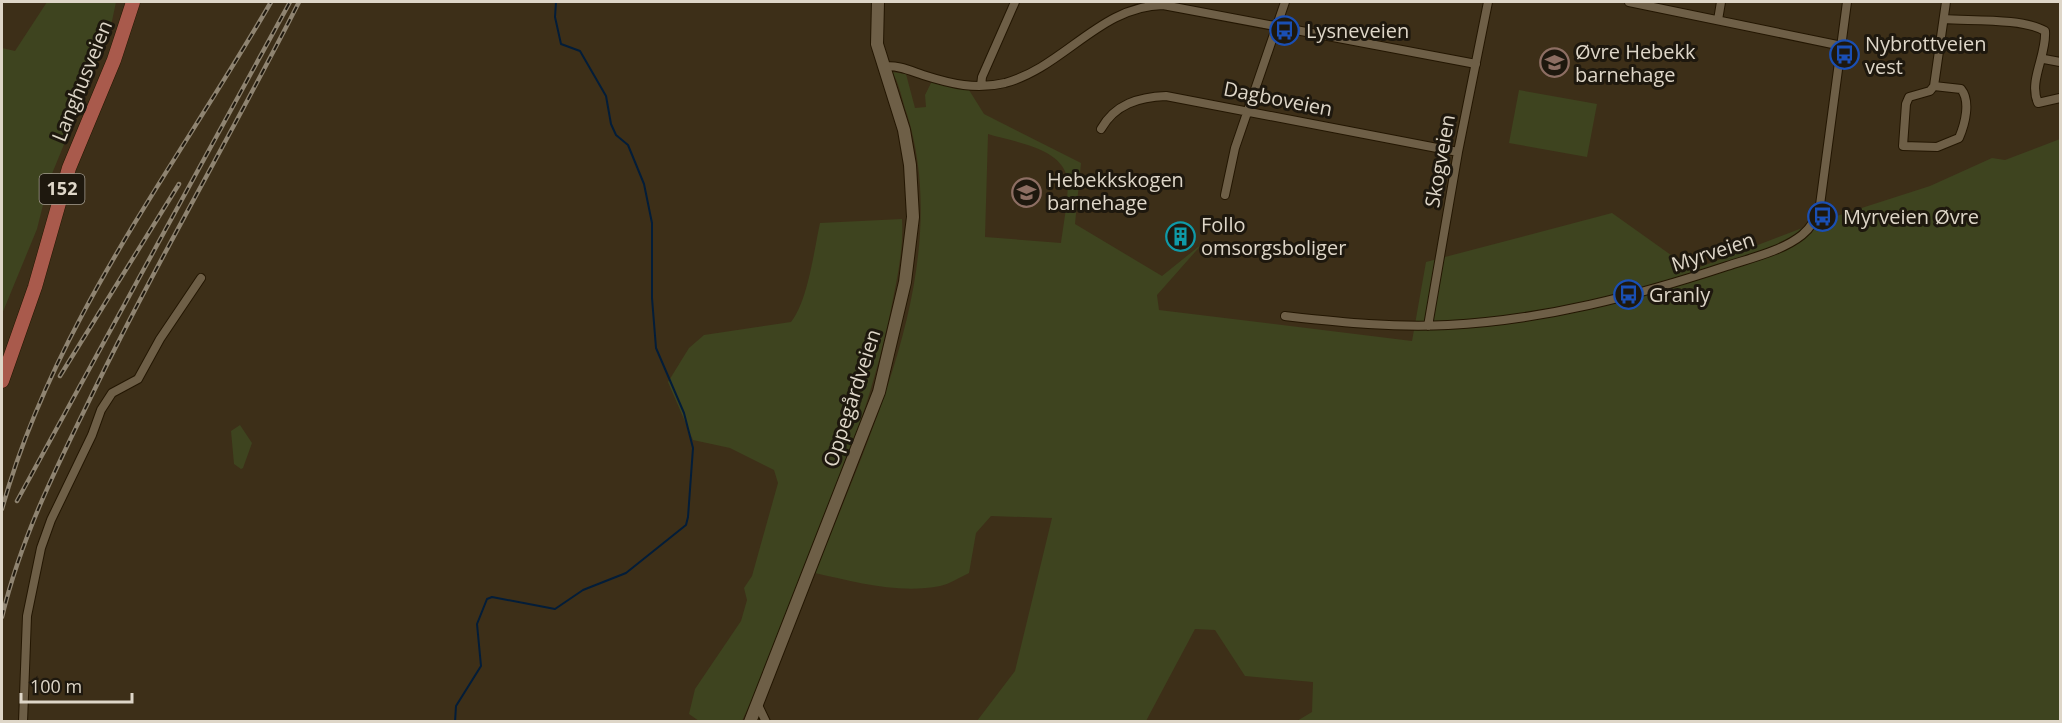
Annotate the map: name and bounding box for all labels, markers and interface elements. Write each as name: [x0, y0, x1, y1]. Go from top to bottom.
bus stop icon: Lysneveien: [1269, 15, 1301, 47]
street label: Langhusveien: [45, 16, 118, 145]
place label: Lysneveien: [1306, 17, 1409, 44]
place label: Nybrottveien vest: [1865, 30, 1987, 80]
place label: Øvre Hebekk barnehage: [1575, 38, 1696, 88]
bus stop icon: Nybrottveien vest: [1828, 39, 1860, 71]
school or university icon: Øvre Hebekk barnehage: [1538, 47, 1570, 79]
street label: Dagboveien: [1221, 75, 1335, 122]
street label: Skogveien: [1418, 112, 1461, 210]
place label: Hebekkskogen barnehage: [1047, 166, 1184, 216]
road number: 152: [40, 174, 84, 204]
school or university icon: Hebekkskogen barnehage: [1010, 176, 1042, 208]
bus stop icon: Myrveien Øvre: [1806, 201, 1838, 233]
place label: Myrveien Øvre: [1843, 203, 1979, 230]
place label: Follo omsorgsboliger: [1201, 211, 1346, 261]
building icon: Follo omsorgsboliger: [1164, 220, 1196, 252]
street label: Myrveien: [1668, 225, 1758, 278]
bus stop icon: Granly: [1612, 279, 1644, 311]
place label: Granly: [1649, 281, 1711, 308]
street label: Oppegårdveien: [817, 325, 887, 470]
scale bar: [21, 666, 132, 704]
text: 100 m: [30, 674, 82, 698]

